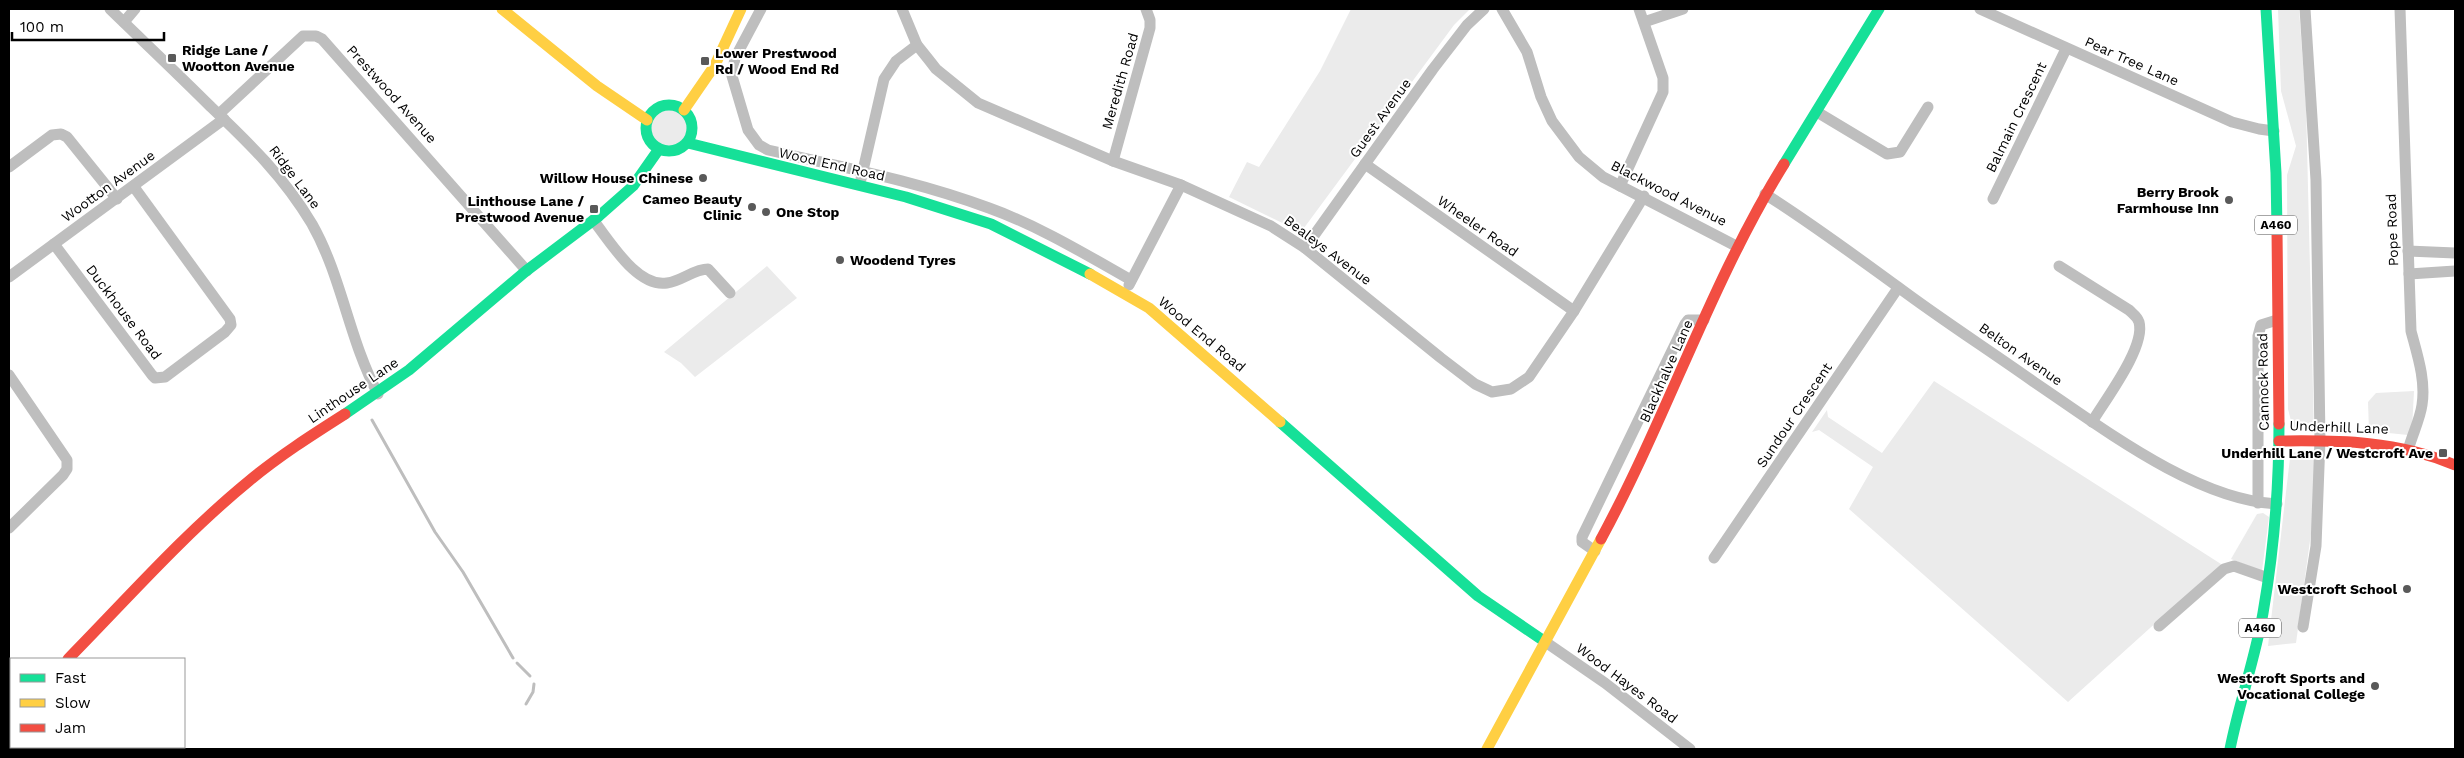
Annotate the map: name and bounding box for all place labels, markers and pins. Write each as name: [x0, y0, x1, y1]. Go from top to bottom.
place label: Ridge Lane / Wootton Avenue: [182, 42, 295, 74]
place label: Lower Prestwood Rd / Wood End Rd: [715, 45, 839, 77]
marker: Ridge Lane / Wootton Avenue: [166, 52, 178, 64]
marker: Lower Prestwood Rd / Wood End Rd: [699, 55, 711, 67]
place label: Willow House Chinese: [540, 170, 693, 186]
marker: Willow House Chinese: [697, 172, 709, 184]
place label: Berry Brook Farmhouse Inn: [2117, 184, 2219, 216]
place label: Cameo Beauty Clinic: [642, 191, 742, 223]
place label: Linthouse Lane / Prestwood Avenue: [455, 193, 584, 225]
marker: Berry Brook Farmhouse Inn: [2223, 194, 2235, 206]
marker: Cameo Beauty Clinic: [746, 201, 758, 213]
marker: Linthouse Lane / Prestwood Avenue: [588, 203, 600, 215]
place label: One Stop: [776, 204, 840, 220]
marker: One Stop: [760, 206, 772, 218]
place label: Woodend Tyres: [850, 252, 956, 268]
marker: Woodend Tyres: [834, 254, 846, 266]
place label: Underhill Lane / Westcroft Ave: [2221, 445, 2433, 461]
marker: Underhill Lane / Westcroft Ave: [2437, 447, 2449, 459]
place label: Westcroft School: [2277, 581, 2397, 597]
marker: Westcroft School: [2401, 583, 2413, 595]
place label: Westcroft Sports and Vocational College: [2217, 670, 2365, 702]
marker: Westcroft Sports and Vocational College: [2369, 680, 2381, 692]

